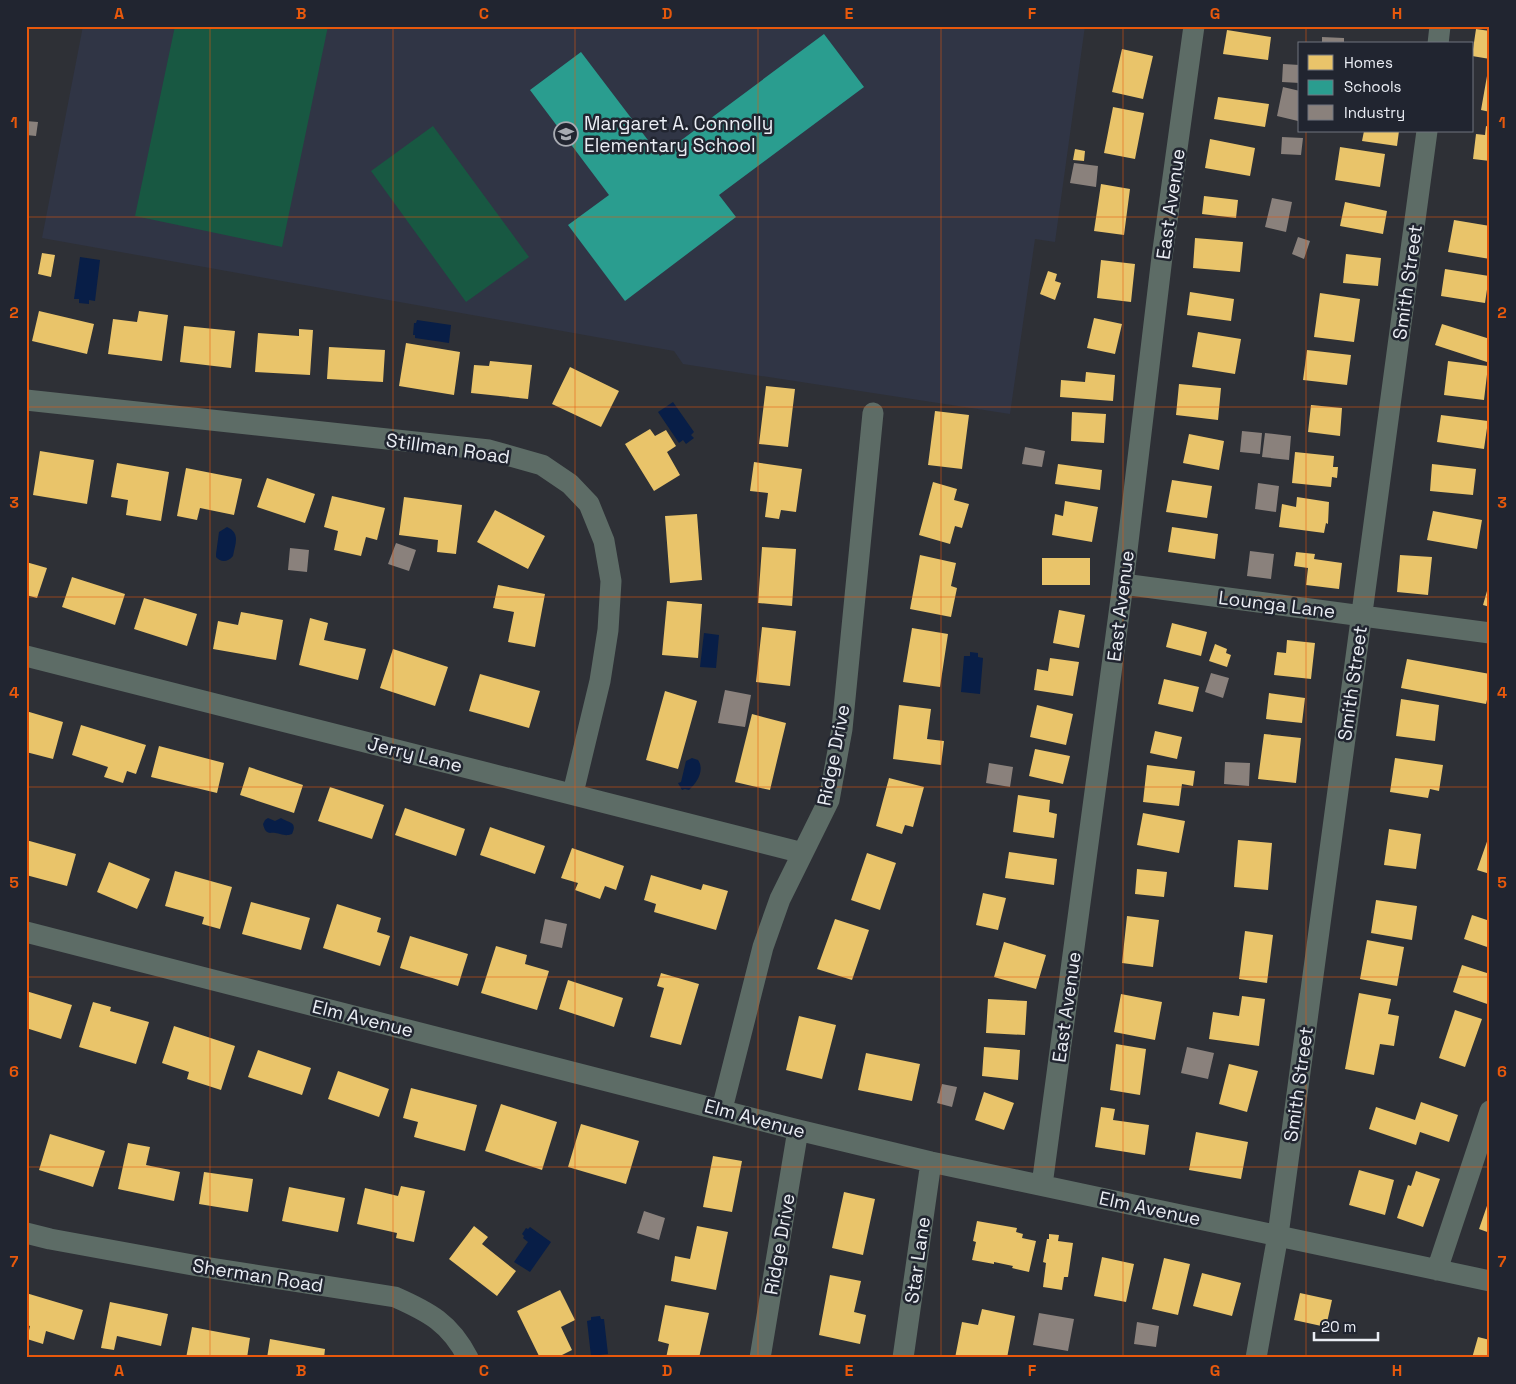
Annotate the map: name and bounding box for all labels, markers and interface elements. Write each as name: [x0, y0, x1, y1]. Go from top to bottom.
text: A: [114, 3, 124, 24]
text: B: [296, 3, 306, 24]
text: C: [479, 3, 489, 24]
text: D: [662, 3, 672, 24]
text: E: [845, 3, 854, 24]
text: F: [1028, 3, 1037, 24]
text: G: [1210, 3, 1220, 24]
text: H: [1392, 3, 1402, 24]
legend: [1298, 42, 1474, 132]
text: Homes: [1344, 53, 1393, 72]
text: Schools: [1344, 77, 1402, 96]
text: Industry: [1344, 103, 1405, 122]
place label: Margaret A. Connolly Elementary School: [584, 111, 773, 158]
text: 1: [10, 112, 18, 133]
text: 1: [1498, 112, 1506, 133]
school or university icon: Margaret A. Connolly Elementary School: [553, 121, 579, 147]
street label: East Avenue: [1150, 147, 1191, 261]
street label: Smith Street: [1387, 223, 1428, 341]
text: 2: [9, 302, 19, 323]
text: 2: [1497, 302, 1507, 323]
street label: Stillman Road: [384, 427, 511, 470]
text: 3: [9, 492, 19, 513]
text: 3: [1497, 492, 1507, 513]
street label: East Avenue: [1101, 549, 1140, 663]
street label: Lounga Lane: [1217, 585, 1337, 624]
street label: Smith Street: [1332, 624, 1373, 742]
text: 4: [9, 682, 19, 703]
text: 4: [1497, 682, 1507, 703]
street label: Ridge Drive: [811, 702, 856, 808]
street label: Jerry Lane: [365, 731, 465, 778]
text: 5: [9, 872, 19, 893]
text: 5: [1497, 872, 1507, 893]
street label: East Avenue: [1046, 950, 1087, 1064]
street label: Elm Avenue: [310, 994, 416, 1043]
street label: Smith Street: [1278, 1025, 1319, 1143]
text: 6: [9, 1061, 19, 1082]
text: 6: [1497, 1061, 1507, 1082]
street label: Elm Avenue: [702, 1093, 808, 1144]
street label: Elm Avenue: [1097, 1186, 1203, 1231]
street label: Ridge Drive: [758, 1191, 801, 1297]
street label: Star Lane: [899, 1215, 936, 1305]
text: 7: [10, 1251, 19, 1272]
text: 7: [1498, 1251, 1507, 1272]
street label: Sherman Road: [191, 1253, 325, 1298]
scale bar: [1314, 1309, 1377, 1341]
text: 20 m: [1321, 1317, 1356, 1336]
text: A: [114, 1360, 124, 1381]
text: B: [296, 1360, 306, 1381]
text: C: [479, 1360, 489, 1381]
text: D: [662, 1360, 672, 1381]
text: E: [845, 1360, 854, 1381]
text: F: [1028, 1360, 1037, 1381]
text: G: [1210, 1360, 1220, 1381]
text: H: [1392, 1360, 1402, 1381]

